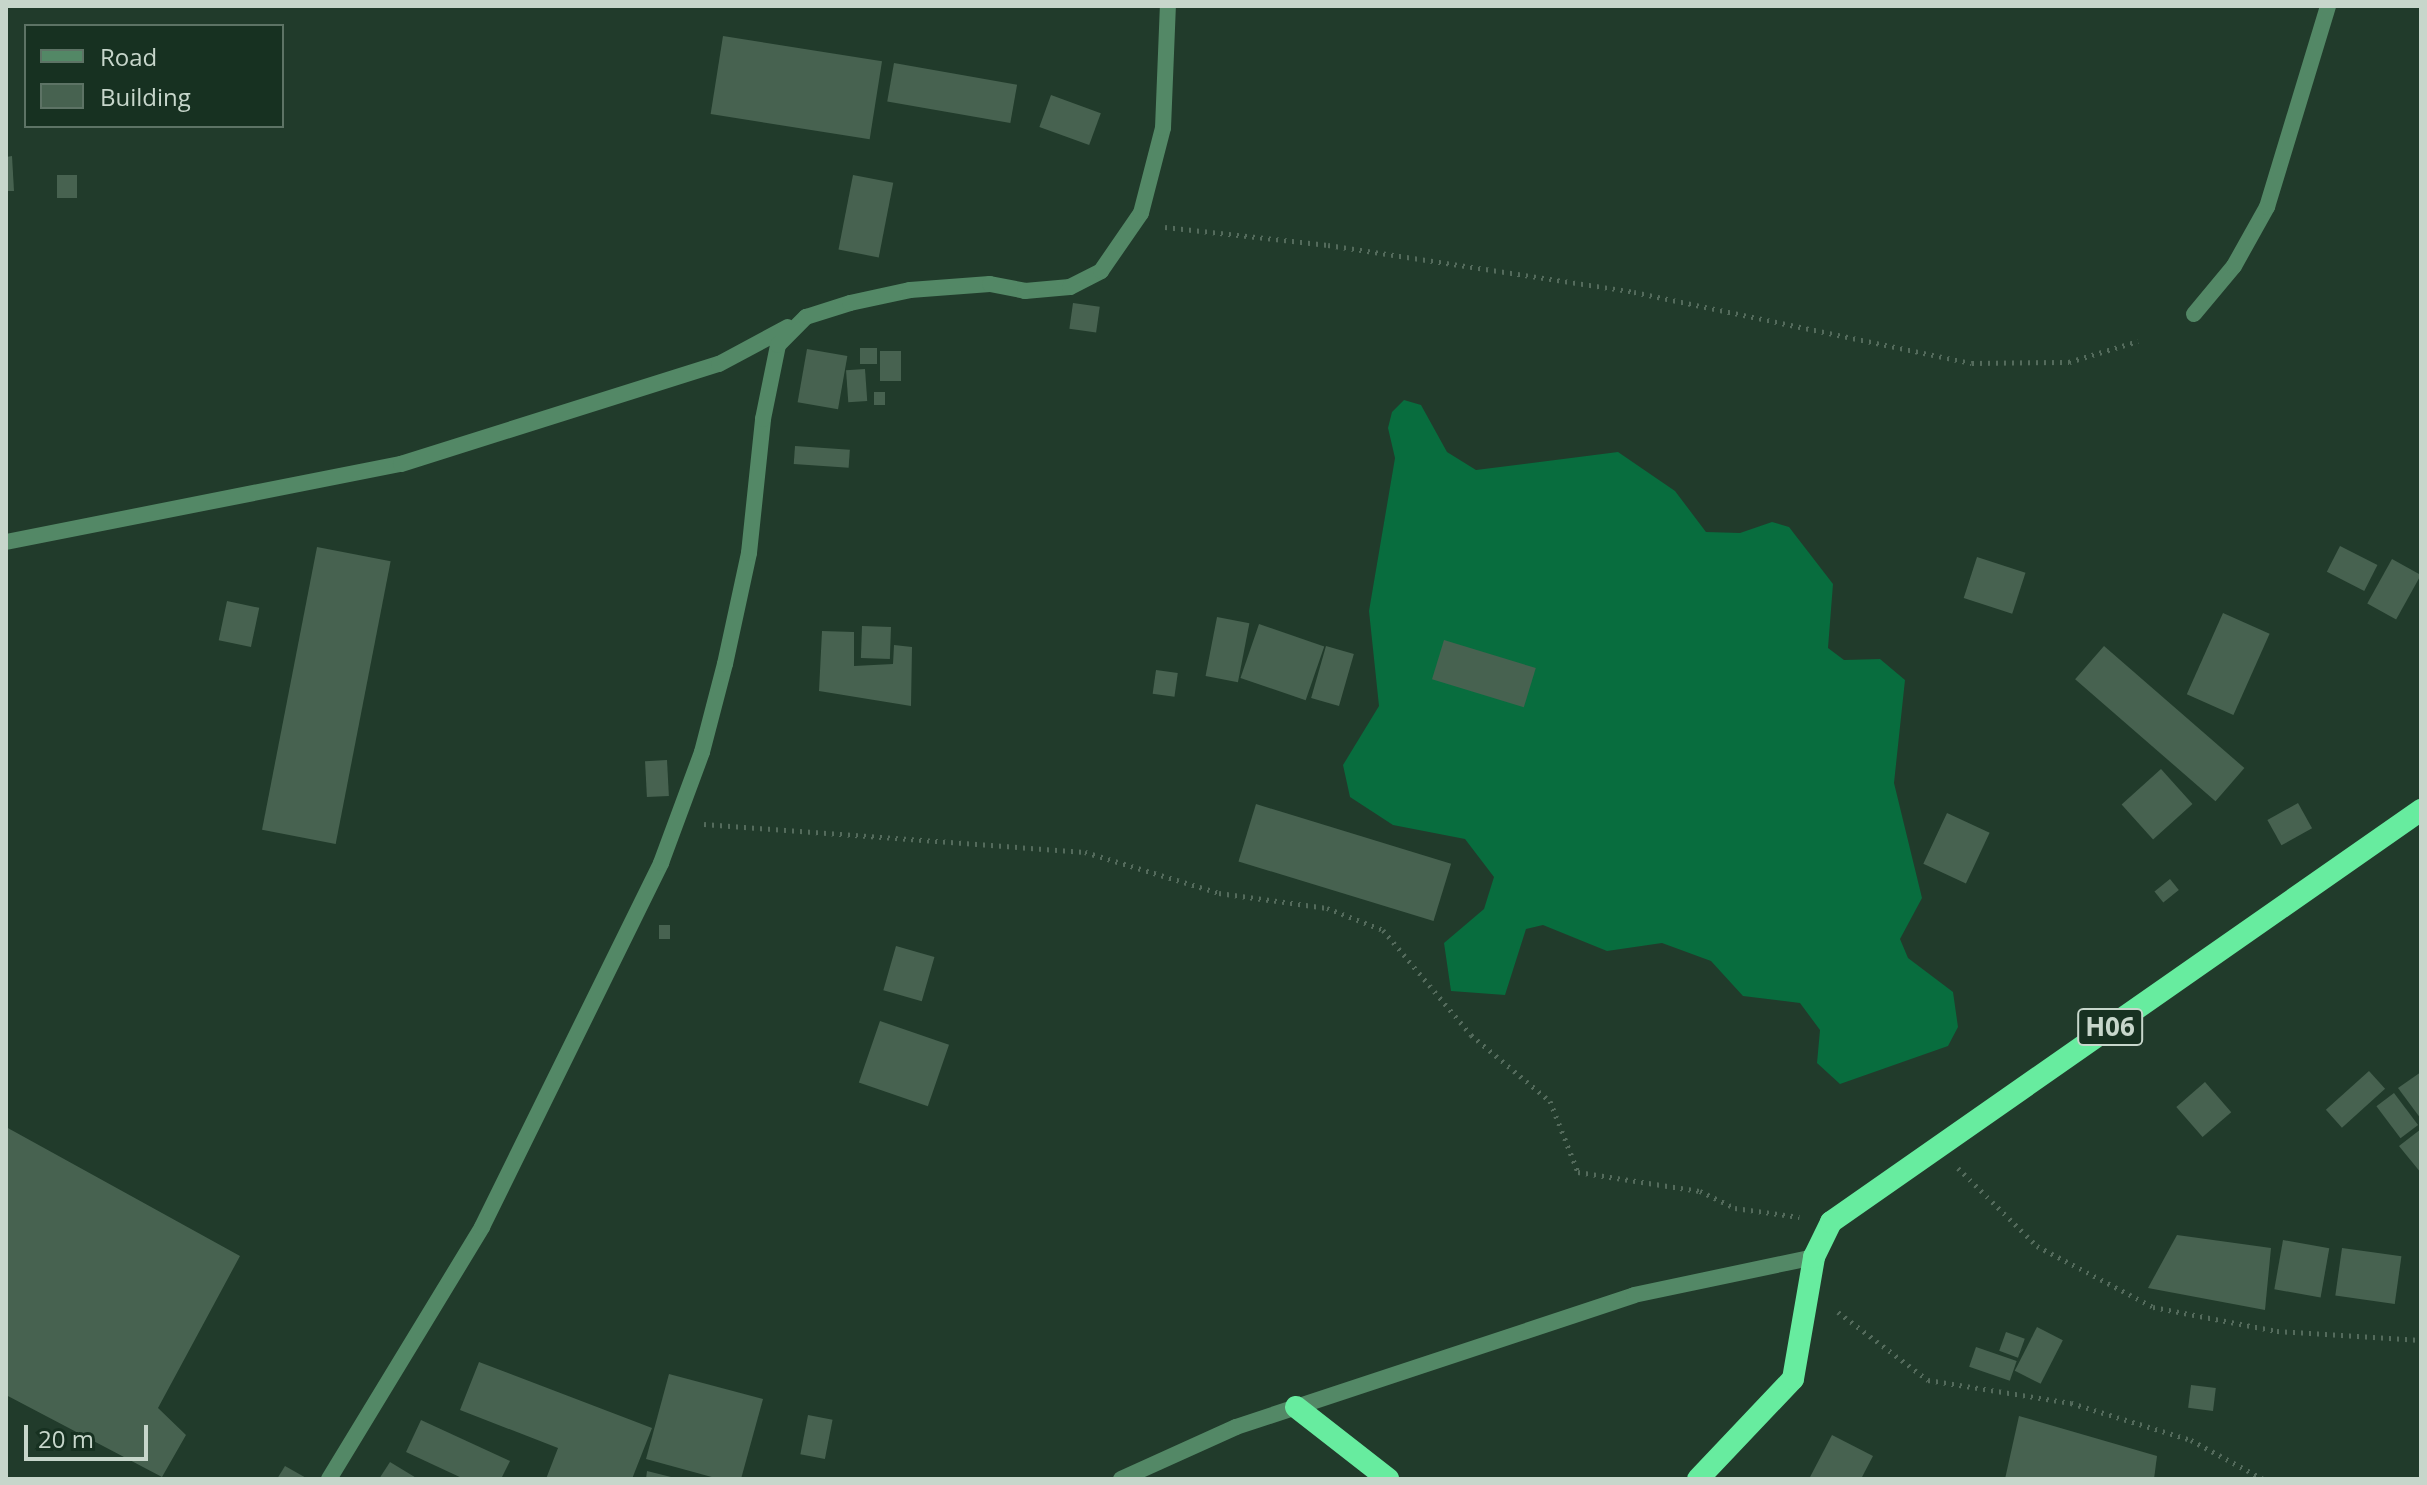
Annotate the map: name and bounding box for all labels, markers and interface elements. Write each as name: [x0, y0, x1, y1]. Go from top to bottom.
legend: [24, 24, 284, 128]
text: Road: [100, 40, 157, 73]
text: Building: [100, 80, 191, 113]
road number: H06: [2076, 1005, 2144, 1049]
scale bar: [28, 1409, 152, 1459]
text: 20 m: [38, 1422, 94, 1455]

